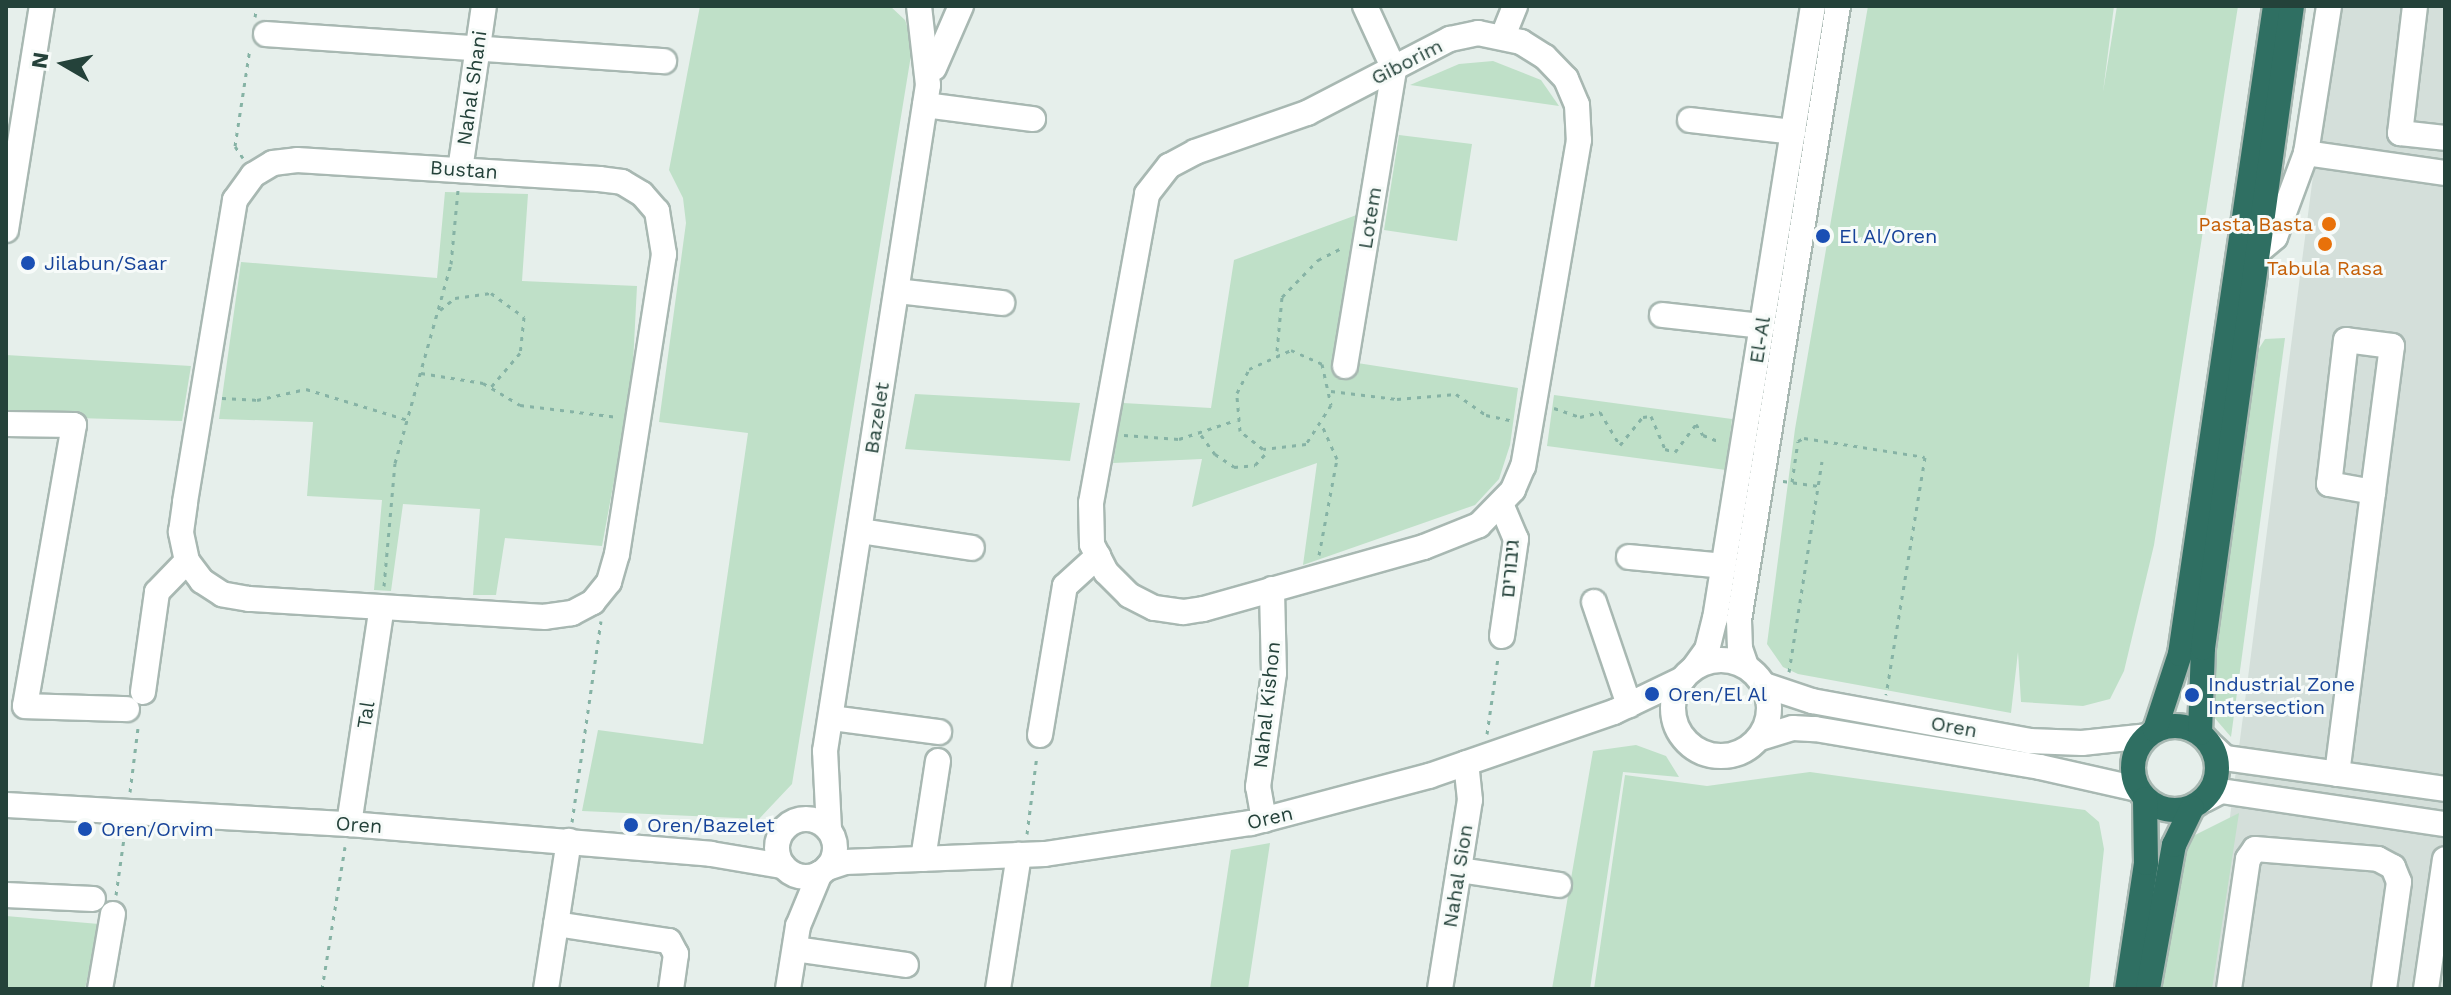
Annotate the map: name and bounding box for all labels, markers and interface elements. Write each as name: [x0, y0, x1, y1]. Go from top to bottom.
north arrow: [24, 24, 104, 104]
street label: Nahal Shani: [452, 29, 492, 147]
street label: Giborim: [1367, 34, 1447, 90]
text: N: [26, 50, 53, 70]
street label: Bustan: [429, 156, 499, 184]
street label: Lotem: [1353, 185, 1387, 251]
place label: Pasta Basta: [2198, 212, 2313, 236]
marker: Pasta Basta: [2320, 215, 2338, 233]
place label: El Al/Oren: [1839, 224, 1939, 248]
marker: El Al/Oren: [1814, 227, 1832, 245]
marker: Tabula Rasa: [2316, 235, 2334, 253]
place label: Jilabun/Saar: [44, 251, 167, 275]
marker: Jilabun/Saar: [19, 254, 37, 272]
place label: Tabula Rasa: [2267, 256, 2383, 280]
street label: El-Al: [1744, 315, 1776, 365]
street label: Bazelet: [860, 380, 894, 456]
street label: גיבורים: [1496, 539, 1524, 599]
street label: Nahal Kishon: [1248, 640, 1286, 770]
place label: Industrial Zone Intersection: [2208, 672, 2356, 719]
place label: Oren/El Al: [1668, 682, 1768, 706]
marker: Oren/El Al: [1643, 685, 1661, 703]
marker: Industrial Zone Intersection: [2183, 686, 2201, 704]
street label: Tal: [352, 700, 380, 730]
street label: Oren: [1929, 711, 1979, 743]
street label: Oren: [1245, 801, 1295, 835]
street label: Oren: [335, 811, 383, 839]
place label: Oren/Bazelet: [647, 813, 775, 837]
marker: Oren/Bazelet: [622, 816, 640, 834]
place label: Oren/Orvim: [101, 817, 214, 841]
marker: Oren/Orvim: [76, 820, 94, 838]
street label: Nahal Sion: [1438, 822, 1478, 930]

